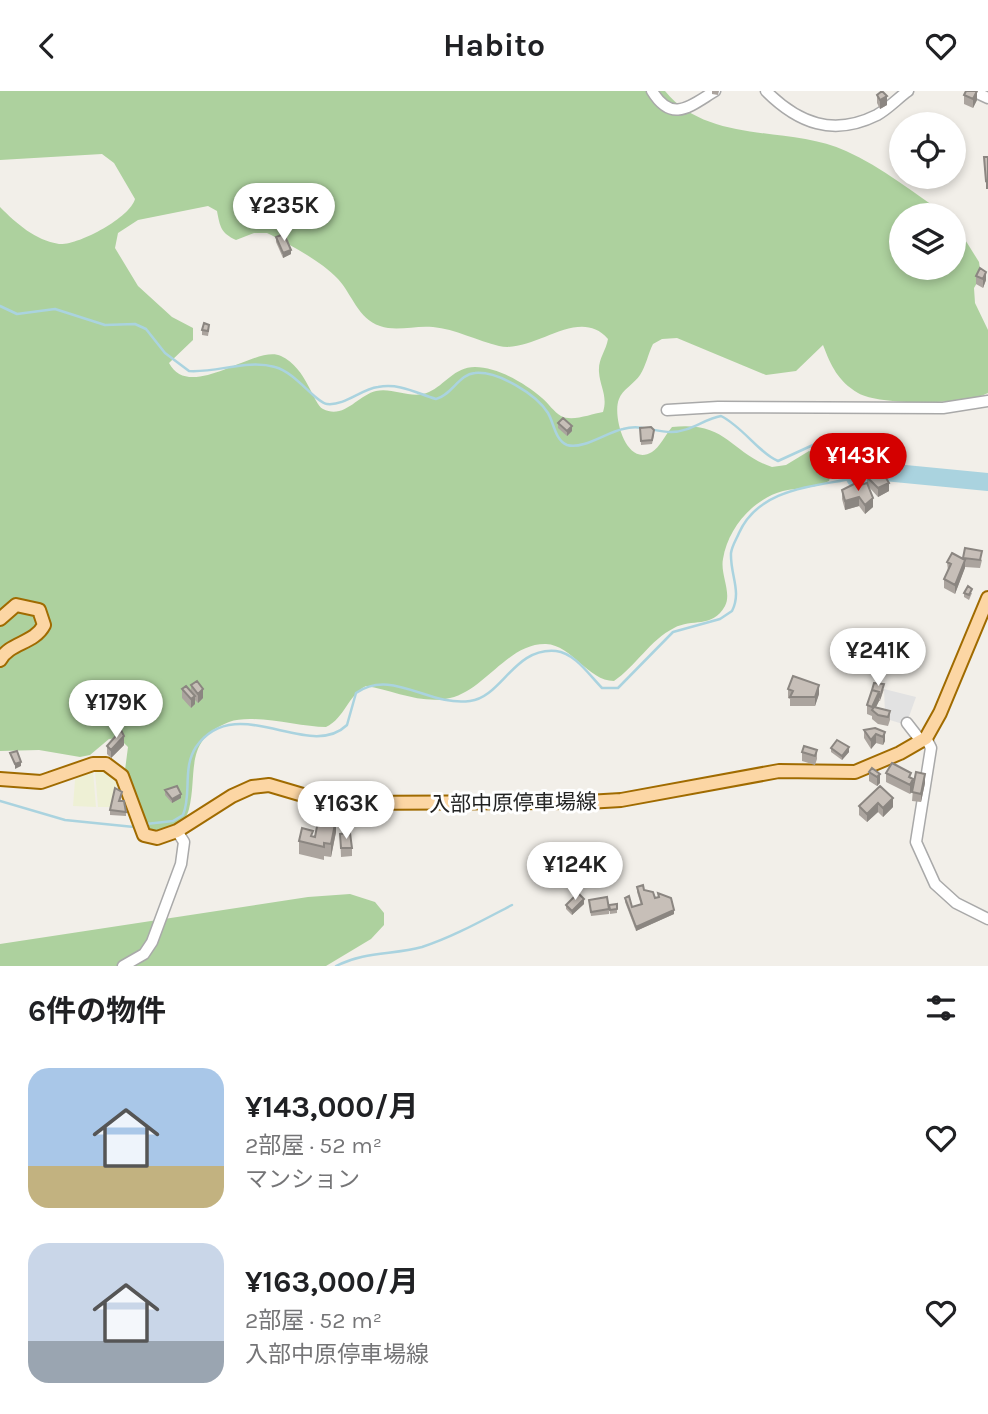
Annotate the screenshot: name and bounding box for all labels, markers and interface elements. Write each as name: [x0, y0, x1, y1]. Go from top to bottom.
icon: back: [28, 27, 66, 65]
text: Habito: [443, 27, 545, 64]
icon: heart: [922, 27, 960, 65]
map controls: [889, 112, 966, 280]
button: locate: [889, 112, 966, 189]
pin: ¥235K: [235, 183, 333, 243]
text: ¥235K: [249, 192, 319, 219]
button: layers: [889, 203, 966, 280]
pin: ¥143K: [809, 433, 907, 493]
text: ¥143K: [826, 442, 890, 469]
pin: ¥241K: [829, 629, 927, 688]
text: ¥241K: [846, 637, 910, 664]
pin: ¥179K: [67, 681, 165, 740]
text: ¥179K: [85, 689, 147, 716]
pin: ¥163K: [297, 781, 395, 841]
text: ¥163K: [314, 790, 379, 817]
street label: 入部中原停車場線: [429, 790, 597, 816]
pin: ¥124K: [526, 843, 624, 902]
text: ¥124K: [543, 851, 607, 878]
icon: filters: [922, 989, 960, 1027]
text: 6件の物件: [28, 993, 166, 1029]
text: ¥143,000/月: [245, 1089, 418, 1125]
icon: home: [84, 1096, 168, 1180]
icon: heart: [922, 1119, 960, 1157]
text: 2部屋 · 52 m²: [245, 1132, 382, 1159]
text: マンション: [245, 1166, 360, 1193]
text: ¥163,000/月: [245, 1264, 419, 1300]
icon: home: [84, 1271, 168, 1355]
icon: heart: [922, 1294, 960, 1332]
text: 2部屋 · 52 m²: [245, 1307, 382, 1334]
text: 入部中原停車場線: [245, 1341, 429, 1368]

